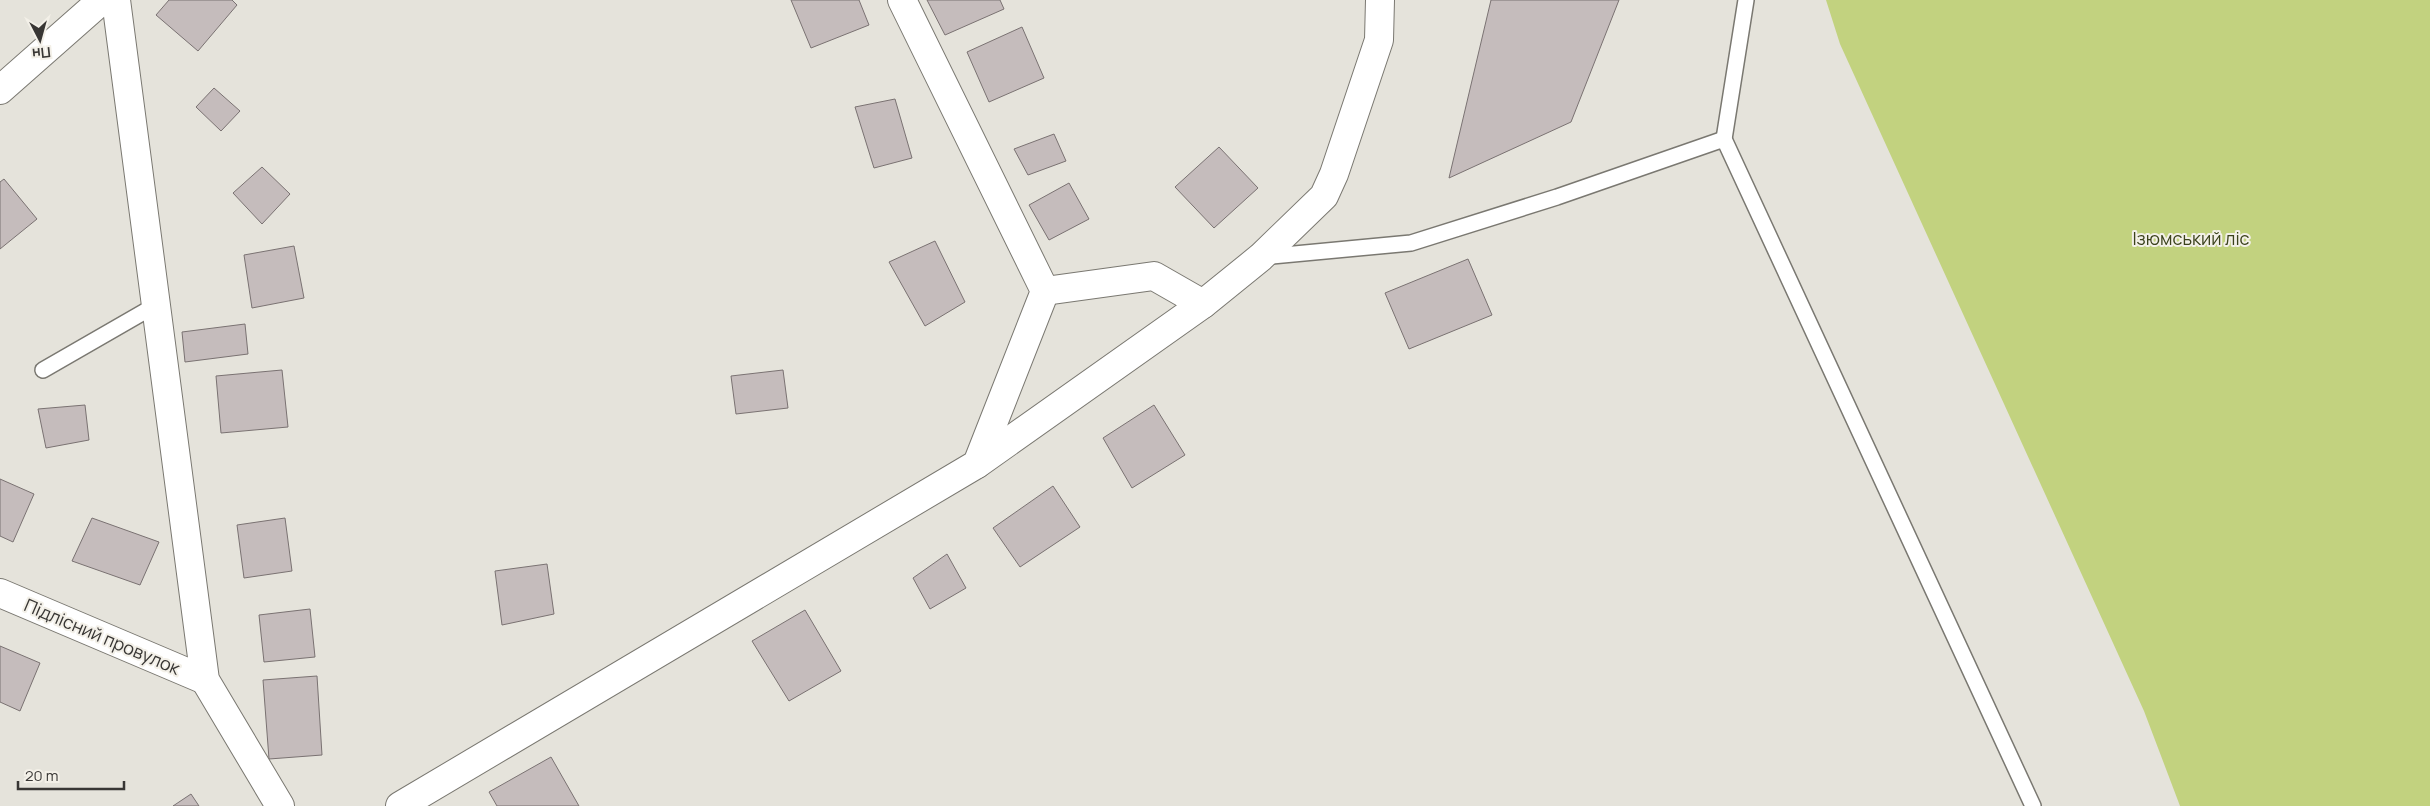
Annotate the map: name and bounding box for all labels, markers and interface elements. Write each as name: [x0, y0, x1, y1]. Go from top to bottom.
north arrow: [15, 15, 65, 65]
text: Пн: [31, 43, 52, 64]
park label: Ізюмський ліс: [2132, 226, 2250, 250]
street label: Підлісний провулок: [21, 592, 185, 680]
scale bar: [18, 758, 124, 790]
text: 20 m: [25, 765, 58, 786]

